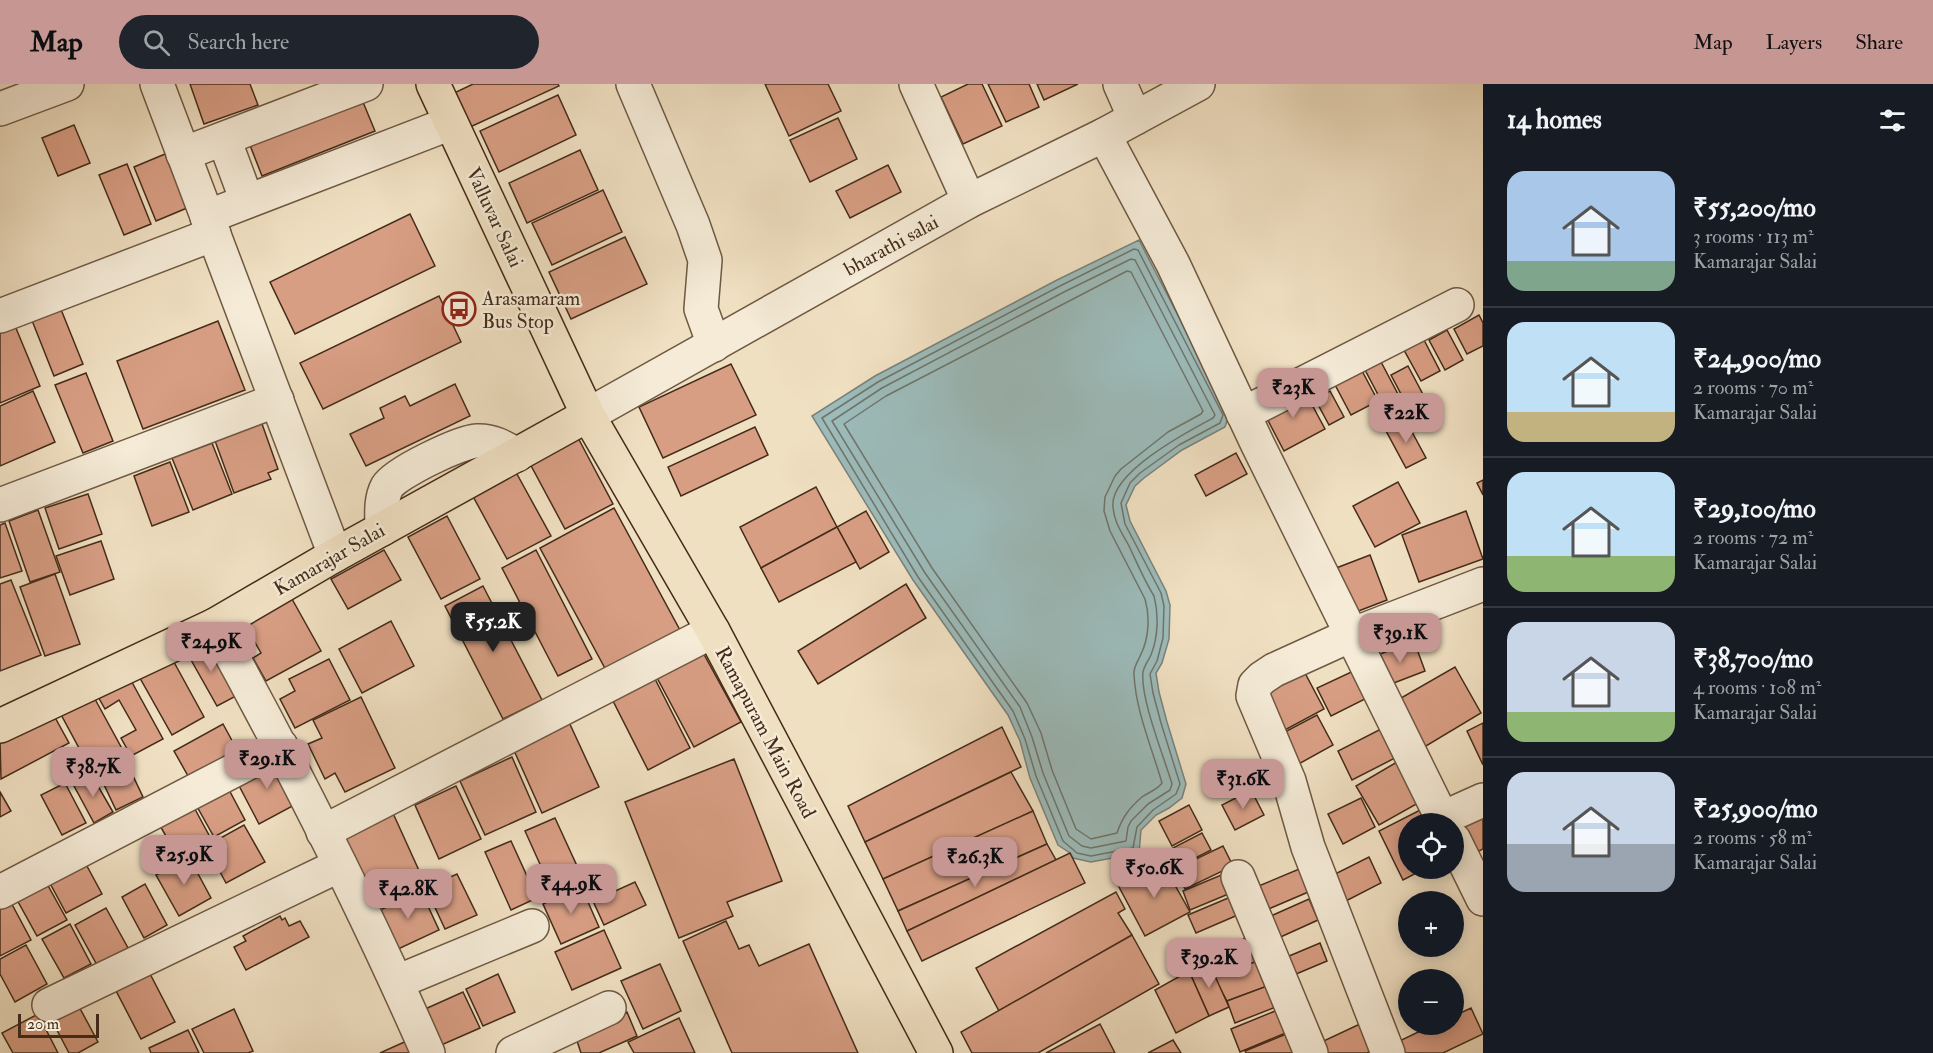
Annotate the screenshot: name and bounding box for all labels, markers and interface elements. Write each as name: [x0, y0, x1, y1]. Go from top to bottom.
search box: [119, 15, 539, 69]
text: Map: [30, 25, 83, 60]
icon: search: [140, 26, 173, 59]
text: Search here: [188, 28, 289, 56]
text: Map: [1693, 29, 1733, 56]
text: Layers: [1766, 29, 1822, 56]
text: Share: [1855, 29, 1903, 56]
text: 14 homes: [1507, 104, 1602, 136]
icon: filters: [1876, 104, 1909, 137]
street label: Valluvar Salai: [460, 163, 529, 271]
text: ₹55,200/mo: [1693, 192, 1816, 224]
icon: home: [1555, 195, 1627, 267]
street label: bharathi salai: [840, 209, 943, 282]
text: 3 rooms · 113 m²: [1693, 224, 1814, 249]
text: Kamarajar Salai: [1693, 249, 1817, 274]
place label: Arasamaram Bus Stop: [481, 286, 581, 335]
bus stop icon: Arasamaram Bus Stop: [441, 291, 477, 327]
text: ₹24,900/mo: [1693, 343, 1821, 375]
icon: home: [1555, 346, 1627, 418]
pin: ₹23K: [1257, 368, 1329, 419]
text: ₹23K: [1271, 375, 1315, 400]
text: 2 rooms · 70 m²: [1693, 375, 1813, 400]
pin: ₹22K: [1370, 393, 1442, 444]
text: ₹22K: [1383, 400, 1429, 425]
text: Kamarajar Salai: [1693, 400, 1817, 425]
text: ₹29,100/mo: [1693, 493, 1816, 525]
icon: home: [1555, 496, 1627, 568]
street label: Kamarajar Salai: [269, 518, 389, 601]
text: 2 rooms · 72 m²: [1693, 525, 1813, 550]
text: Kamarajar Salai: [1693, 550, 1817, 575]
pin: ₹55.2K: [444, 602, 542, 653]
text: ₹55.2K: [465, 609, 521, 634]
pin: ₹39.1K: [1351, 613, 1449, 664]
text: ₹39.1K: [1373, 620, 1427, 645]
pin: ₹24.9K: [162, 622, 260, 673]
text: ₹24.9K: [181, 629, 241, 654]
street label: Ramapuram Main Road: [709, 642, 822, 823]
text: ₹38,700/mo: [1693, 643, 1813, 675]
icon: home: [1555, 646, 1627, 718]
text: 4 rooms · 108 m²: [1693, 675, 1821, 700]
text: Kamarajar Salai: [1693, 700, 1817, 725]
pin: ₹29.1K: [218, 739, 316, 790]
text: ₹29.1K: [239, 746, 295, 771]
pin: ₹38.7K: [44, 747, 142, 798]
text: ₹38.7K: [66, 754, 120, 779]
pin: ₹31.6K: [1194, 759, 1292, 810]
text: ₹31.6K: [1216, 766, 1270, 791]
text: ₹25,900/mo: [1693, 793, 1817, 825]
icon: home: [1555, 796, 1627, 868]
map controls: [1398, 813, 1464, 1035]
button: locate: [1398, 813, 1464, 879]
text: 2 rooms · 58 m²: [1693, 825, 1812, 850]
pin: ₹25.9K: [135, 835, 233, 886]
pin: ₹26.3K: [926, 837, 1024, 888]
text: ₹25.9K: [155, 842, 213, 867]
text: ₹26.3K: [946, 844, 1004, 869]
pin: ₹50.6K: [1105, 848, 1203, 899]
text: Kamarajar Salai: [1693, 850, 1817, 875]
text: ₹50.6K: [1125, 855, 1183, 880]
pin: ₹44.9K: [522, 864, 620, 915]
pin: ₹42.8K: [359, 869, 457, 920]
text: ₹44.9K: [540, 871, 602, 896]
text: ₹42.8K: [378, 876, 438, 901]
button: +: [1398, 891, 1464, 957]
pin: ₹39.2K: [1160, 938, 1258, 989]
text: ₹39.2K: [1180, 945, 1238, 970]
button: −: [1398, 969, 1464, 1035]
scale bar: [18, 1011, 99, 1038]
text: 20 m: [27, 1014, 59, 1034]

